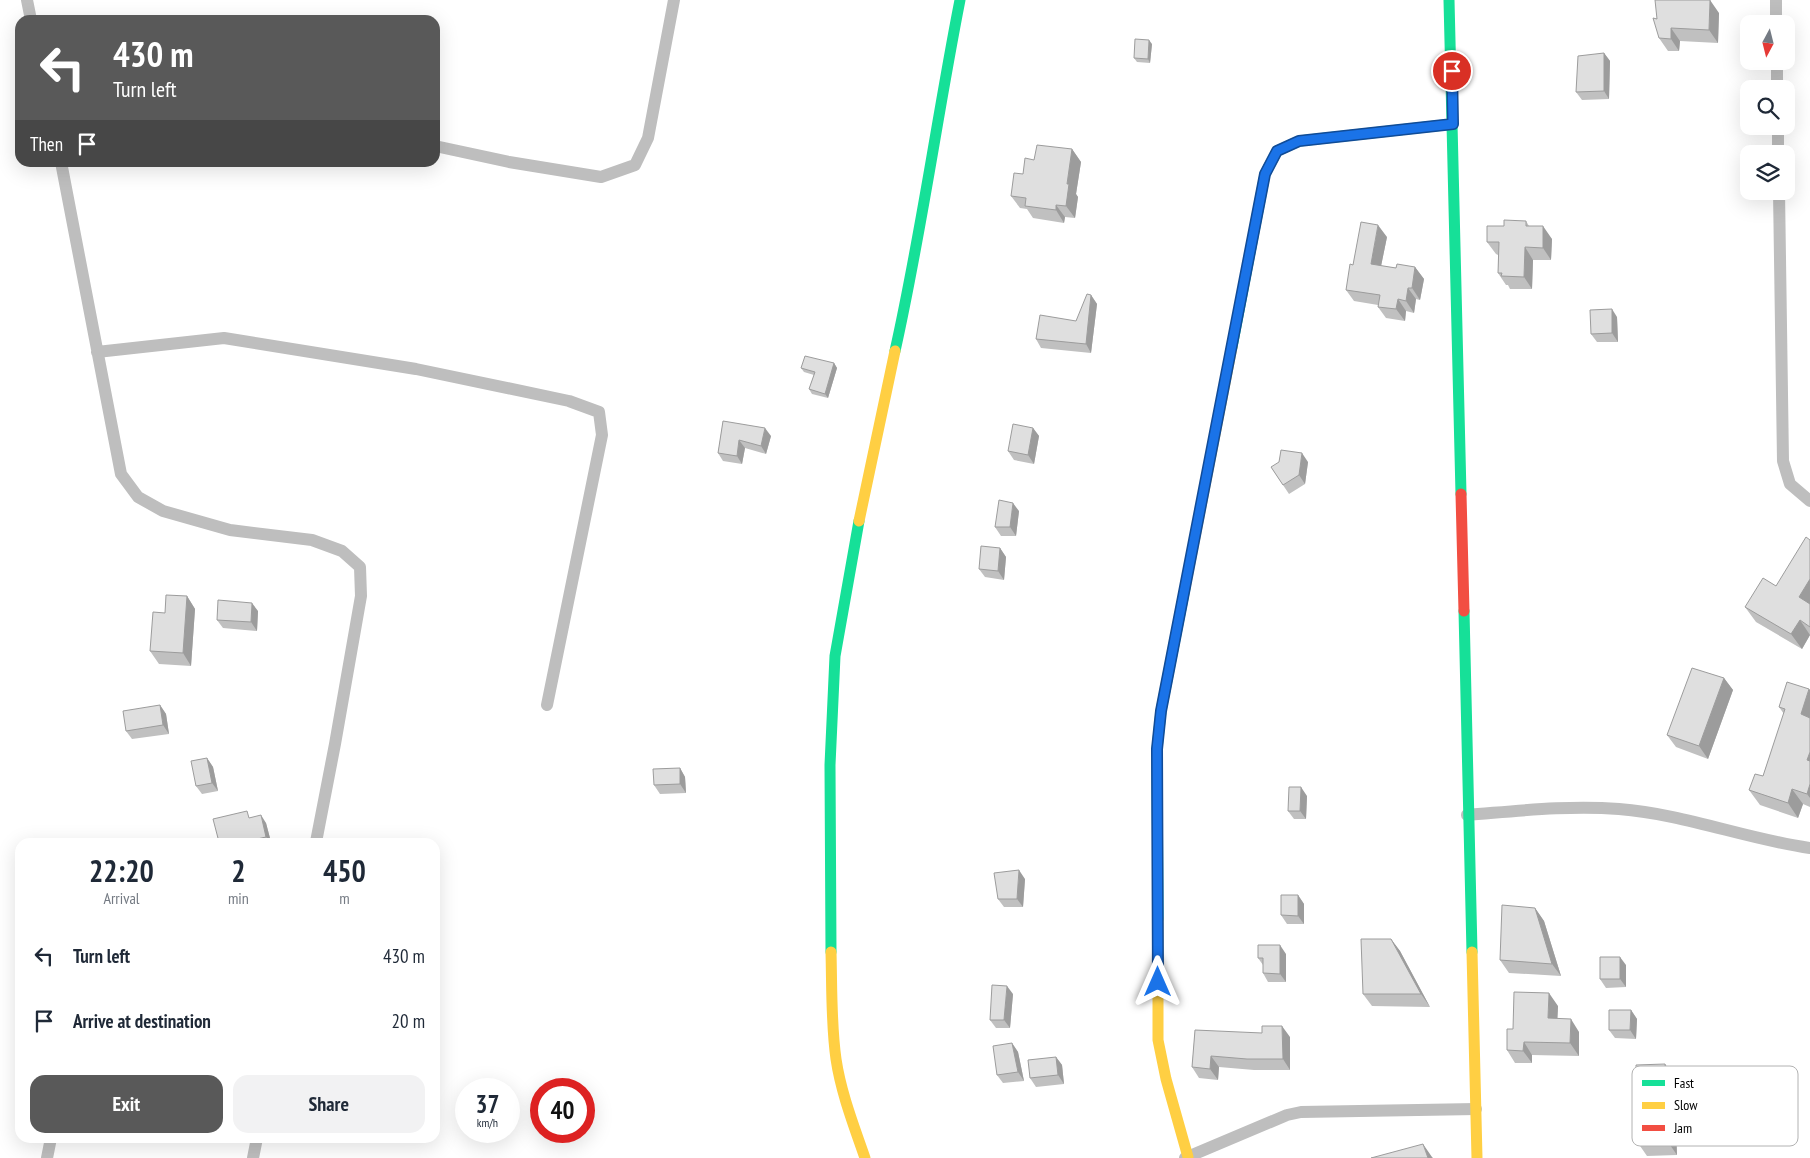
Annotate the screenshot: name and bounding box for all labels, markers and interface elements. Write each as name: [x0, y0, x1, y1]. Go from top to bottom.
north arrow: [1740, 15, 1795, 70]
map controls: [1740, 15, 1795, 200]
text: 430 m: [113, 31, 194, 77]
icon: left: [30, 35, 95, 100]
pin: [1431, 50, 1473, 92]
icon: arrive: [1438, 57, 1466, 85]
text: Turn left: [113, 75, 177, 103]
button: search: [1740, 80, 1795, 135]
icon: arrive: [73, 130, 101, 158]
text: Then: [30, 132, 63, 156]
button: layers: [1740, 145, 1795, 200]
text: 22:20: [89, 851, 154, 890]
text: 2: [231, 851, 246, 890]
text: 450: [323, 851, 366, 890]
text: Arrival: [103, 888, 140, 908]
text: min: [228, 888, 249, 908]
text: m: [339, 888, 350, 908]
icon: left: [30, 942, 58, 970]
text: Turn left: [73, 944, 130, 968]
text: 430 m: [383, 944, 425, 968]
position arrow: [1131, 955, 1183, 1007]
icon: arrive: [30, 1007, 58, 1035]
text: Arrive at destination: [73, 1009, 211, 1033]
text: 20 m: [392, 1009, 425, 1033]
legend: [1632, 1066, 1798, 1146]
text: Fast: [1674, 1074, 1694, 1092]
button: Exit: [30, 1075, 223, 1133]
button: Share: [233, 1075, 425, 1133]
speed limit sign: 40: [530, 1078, 595, 1143]
text: 37: [476, 1088, 499, 1120]
text: Slow: [1674, 1096, 1698, 1114]
text: km/h: [477, 1115, 498, 1130]
text: Jam: [1673, 1119, 1692, 1137]

